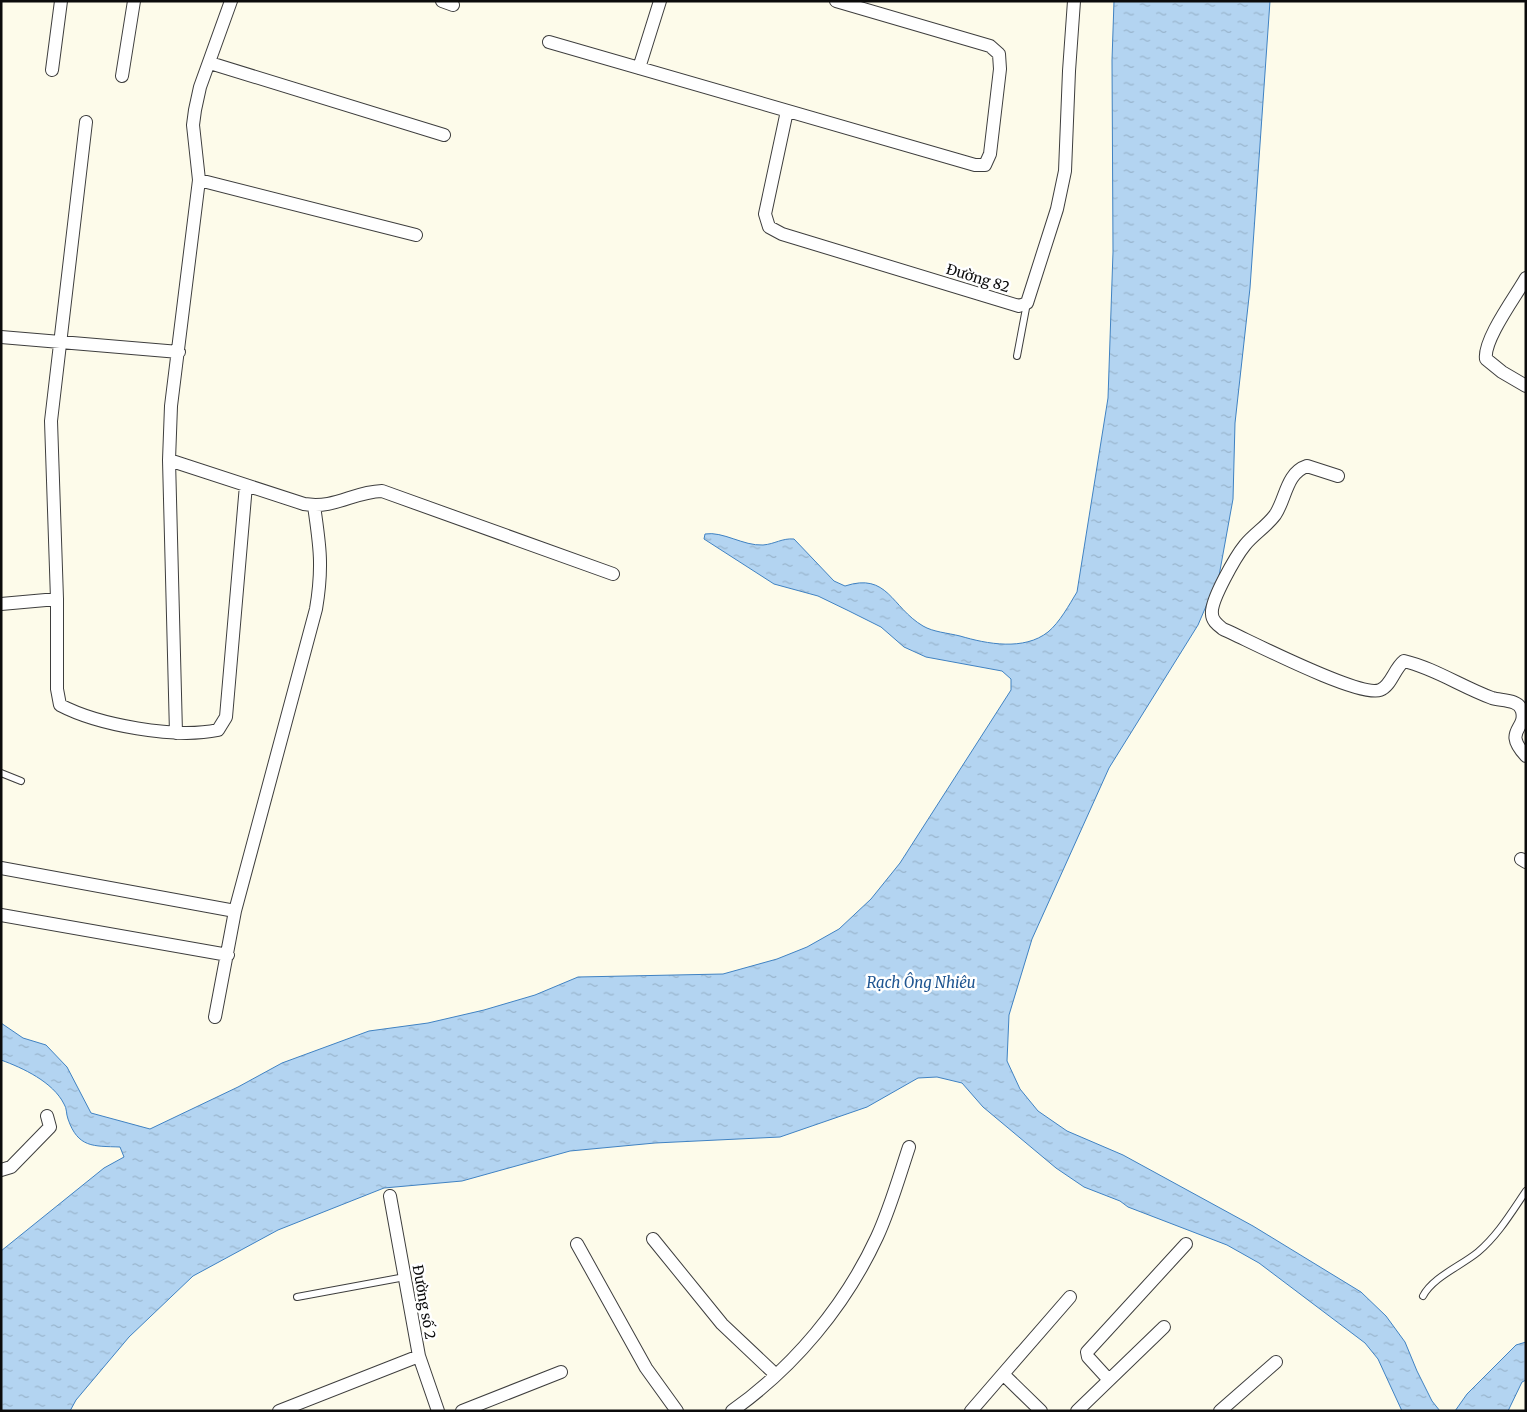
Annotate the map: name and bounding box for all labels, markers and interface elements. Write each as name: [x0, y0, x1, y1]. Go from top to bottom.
street label: Đường 82: [944, 260, 1012, 296]
water label: Rạch Ông Nhiêu: [866, 972, 976, 992]
street label: Đường số 2: [409, 1263, 439, 1341]

